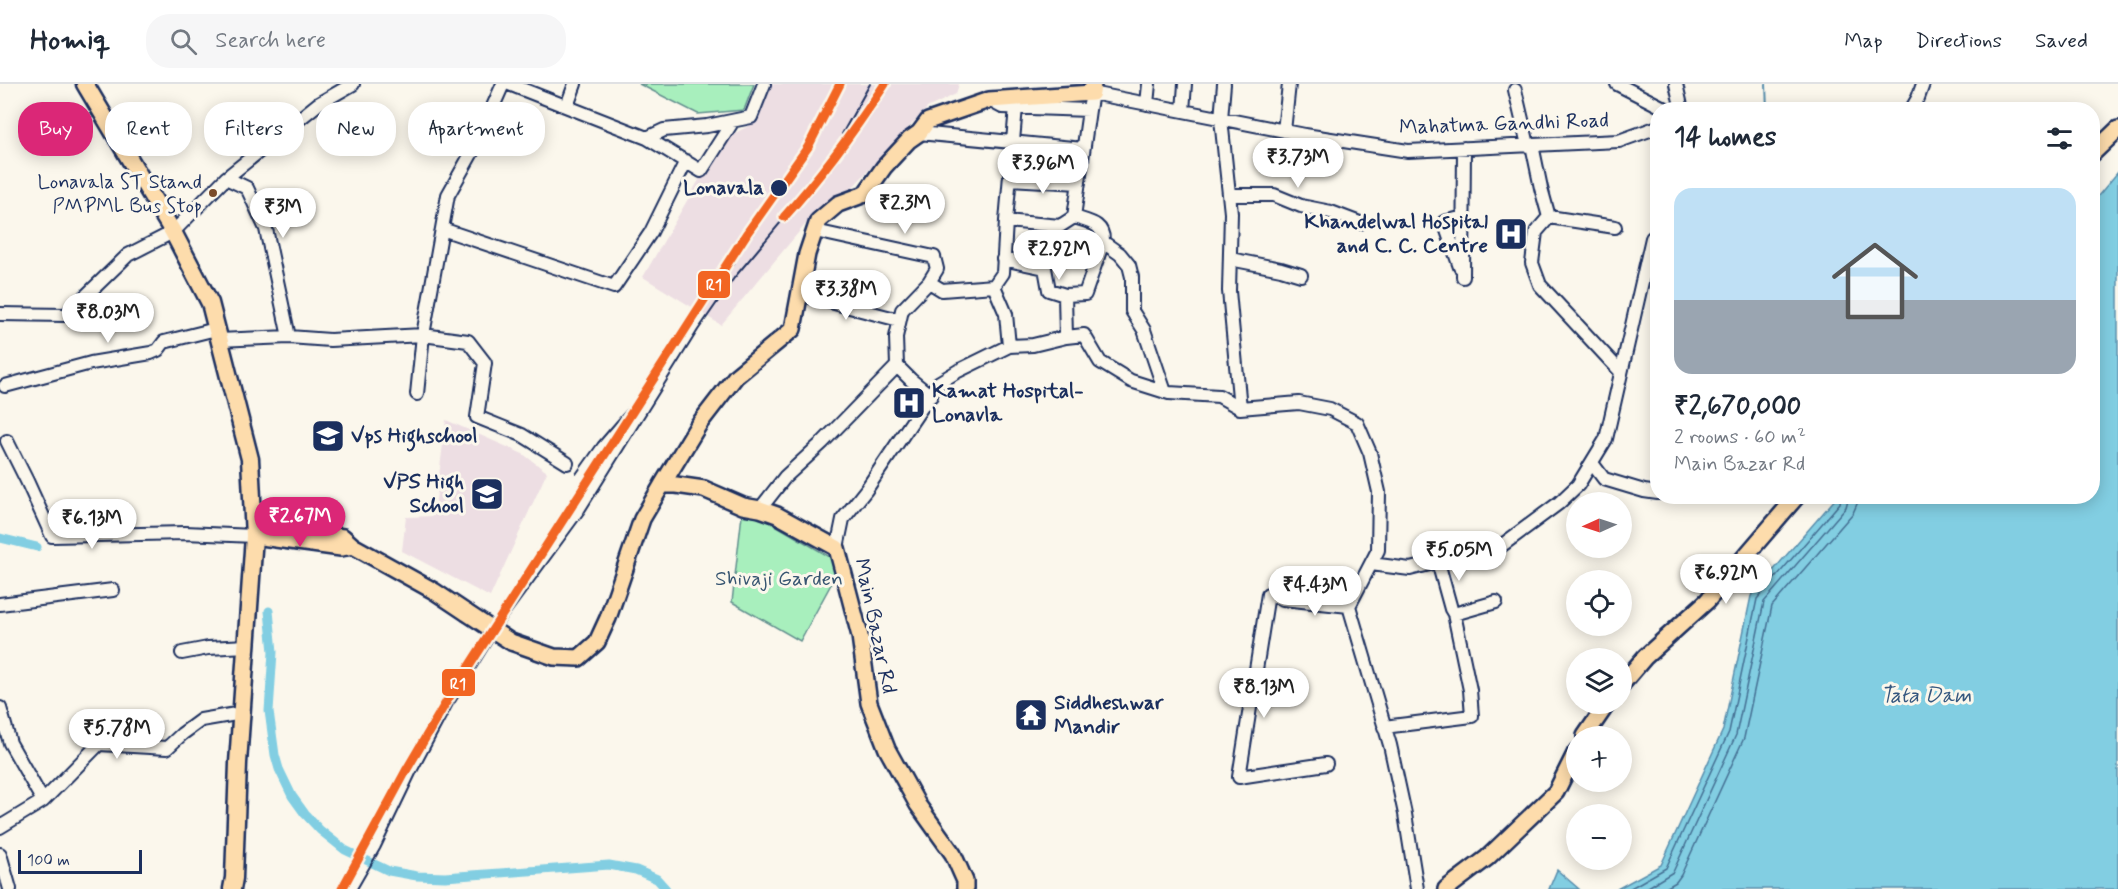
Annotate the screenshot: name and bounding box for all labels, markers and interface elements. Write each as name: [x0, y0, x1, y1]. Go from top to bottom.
search box: [146, 14, 566, 68]
text: Homiq: [30, 23, 110, 60]
icon: search: [167, 25, 200, 58]
text: Search here: [215, 27, 326, 55]
text: Map: [1844, 27, 1883, 55]
text: Directions: [1916, 27, 2002, 55]
text: Saved: [2035, 27, 2088, 55]
chip: Buy: [18, 102, 93, 156]
chip: Rent: [105, 102, 192, 156]
chip: Filters: [204, 102, 304, 156]
chip: New: [316, 102, 396, 156]
chip: Apartment: [408, 102, 545, 156]
street label: Mahatma Gandhi Road: [1399, 106, 1609, 142]
text: 14 homes: [1674, 121, 1776, 155]
icon: filters: [2043, 122, 2076, 155]
pin: ₹3.73M: [1249, 138, 1347, 189]
pin: ₹3.96M: [994, 144, 1092, 195]
text: ₹3.73M: [1267, 144, 1329, 171]
text: ₹3.96M: [1011, 150, 1075, 177]
place label: Lonavala ST Stand PMPML Bus Stop: [38, 169, 202, 220]
place label: Lonavala: [683, 174, 764, 202]
marker: Lonavala: [769, 178, 789, 198]
pin: ₹2.3M: [863, 184, 947, 235]
marker: Lonavala ST Stand PMPML Bus Stop: [207, 187, 219, 199]
pin: ₹3M: [254, 188, 312, 239]
text: ₹2.3M: [879, 190, 931, 217]
text: ₹3M: [264, 194, 302, 221]
place label: Khandelwal Hospital and C. C. Centre: [1304, 208, 1488, 260]
hospital icon: Khandelwal Hospital and C. C. Centre: [1493, 216, 1529, 252]
icon: home: [1821, 227, 1929, 335]
pin: ₹2.92M: [1010, 230, 1108, 281]
text: ₹2.92M: [1027, 236, 1091, 263]
line badge: R1: [697, 270, 731, 299]
pin: ₹3.38M: [797, 270, 895, 321]
text: R1: [706, 275, 722, 296]
text: ₹3.38M: [815, 276, 877, 303]
pin: ₹8.03M: [59, 293, 157, 344]
text: ₹8.03M: [76, 299, 140, 326]
place label: Kamat Hospital- Lonavla: [932, 377, 1084, 429]
hospital icon: Kamat Hospital- Lonavla: [891, 385, 927, 421]
text: ₹2,670,000: [1674, 390, 1801, 424]
school or university icon: Vps Highschool: [310, 418, 346, 454]
place label: Vps Highschool: [351, 422, 478, 452]
text: 2 rooms · 60 m²: [1674, 424, 1806, 451]
text: Main Bazar Rd: [1674, 451, 1805, 478]
place label: VPS High School: [383, 468, 464, 520]
school or university icon: VPS High School: [469, 476, 505, 512]
north arrow: [1566, 492, 1632, 558]
map controls: [1566, 492, 1632, 870]
pin: ₹2.67M: [251, 497, 349, 548]
pin: ₹6.13M: [43, 499, 141, 550]
text: ₹2.67M: [268, 503, 332, 530]
text: ₹6.13M: [62, 505, 122, 532]
pin: ₹5.05M: [1410, 531, 1508, 582]
text: ₹5.05M: [1426, 537, 1492, 564]
pin: ₹6.92M: [1677, 554, 1775, 605]
street label: Main Bazar Rd: [847, 556, 903, 696]
text: ₹6.92M: [1694, 560, 1758, 587]
park label: Shivaji Garden: [715, 565, 843, 593]
pin: ₹4.43M: [1266, 566, 1364, 617]
button: locate: [1566, 570, 1632, 636]
text: ₹4.43M: [1283, 572, 1347, 599]
button: layers: [1566, 648, 1632, 714]
line badge: R1: [441, 668, 476, 697]
pin: ₹8.13M: [1215, 668, 1313, 719]
text: R1: [450, 674, 466, 695]
text: ₹8.13M: [1233, 674, 1295, 701]
water label: Tata Dam: [1880, 682, 1972, 710]
place label: Siddheshwar Mandir: [1054, 689, 1165, 741]
temple icon: Siddheshwar Mandir: [1013, 697, 1049, 733]
pin: ₹5.78M: [68, 709, 166, 760]
text: ₹5.78M: [83, 715, 151, 742]
button: +: [1566, 726, 1632, 792]
button: −: [1566, 804, 1632, 870]
scale bar: [18, 847, 142, 874]
text: 100 m: [27, 850, 70, 871]

